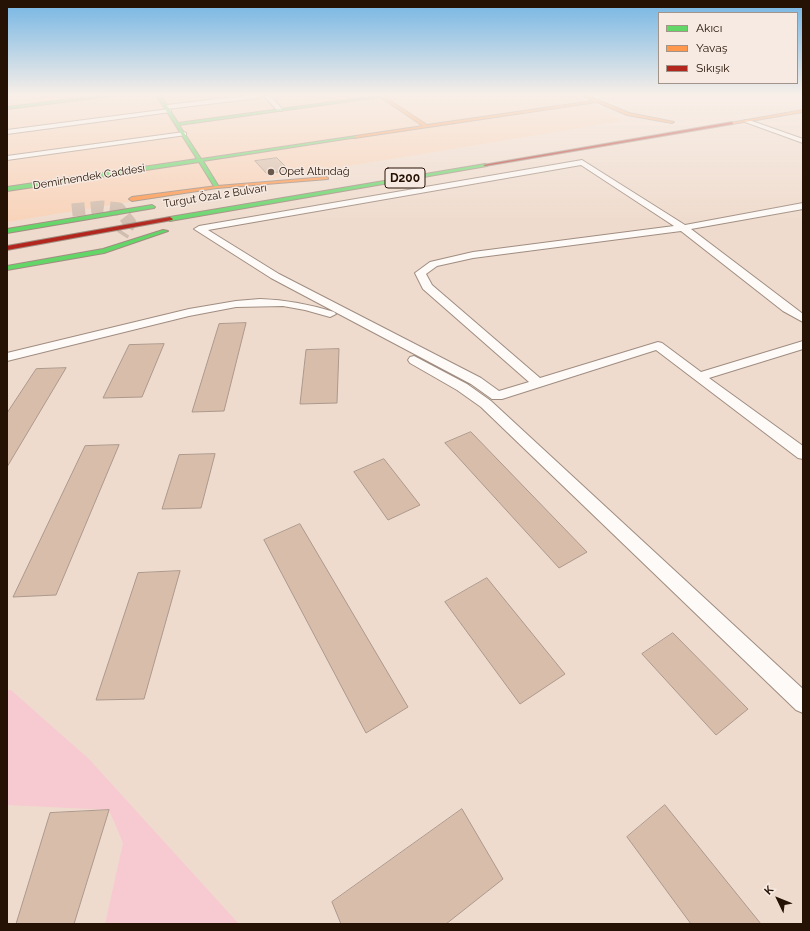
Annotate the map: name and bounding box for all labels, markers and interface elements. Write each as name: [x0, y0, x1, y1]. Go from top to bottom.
legend: [658, 12, 798, 84]
text: Akıcı: [696, 21, 722, 35]
text: Yavaş: [696, 41, 728, 55]
text: Sıkışık: [696, 61, 730, 75]
street label: Demirhendek Caddesi: [32, 162, 146, 192]
place label: Opet Altındağ: [279, 165, 349, 179]
marker: Opet Altındağ: [266, 167, 276, 177]
road number: D200: [385, 168, 425, 188]
street label: Turgut Özal 2 Bulvarı: [162, 181, 268, 211]
north arrow: [758, 879, 798, 919]
text: K: [762, 883, 776, 898]

